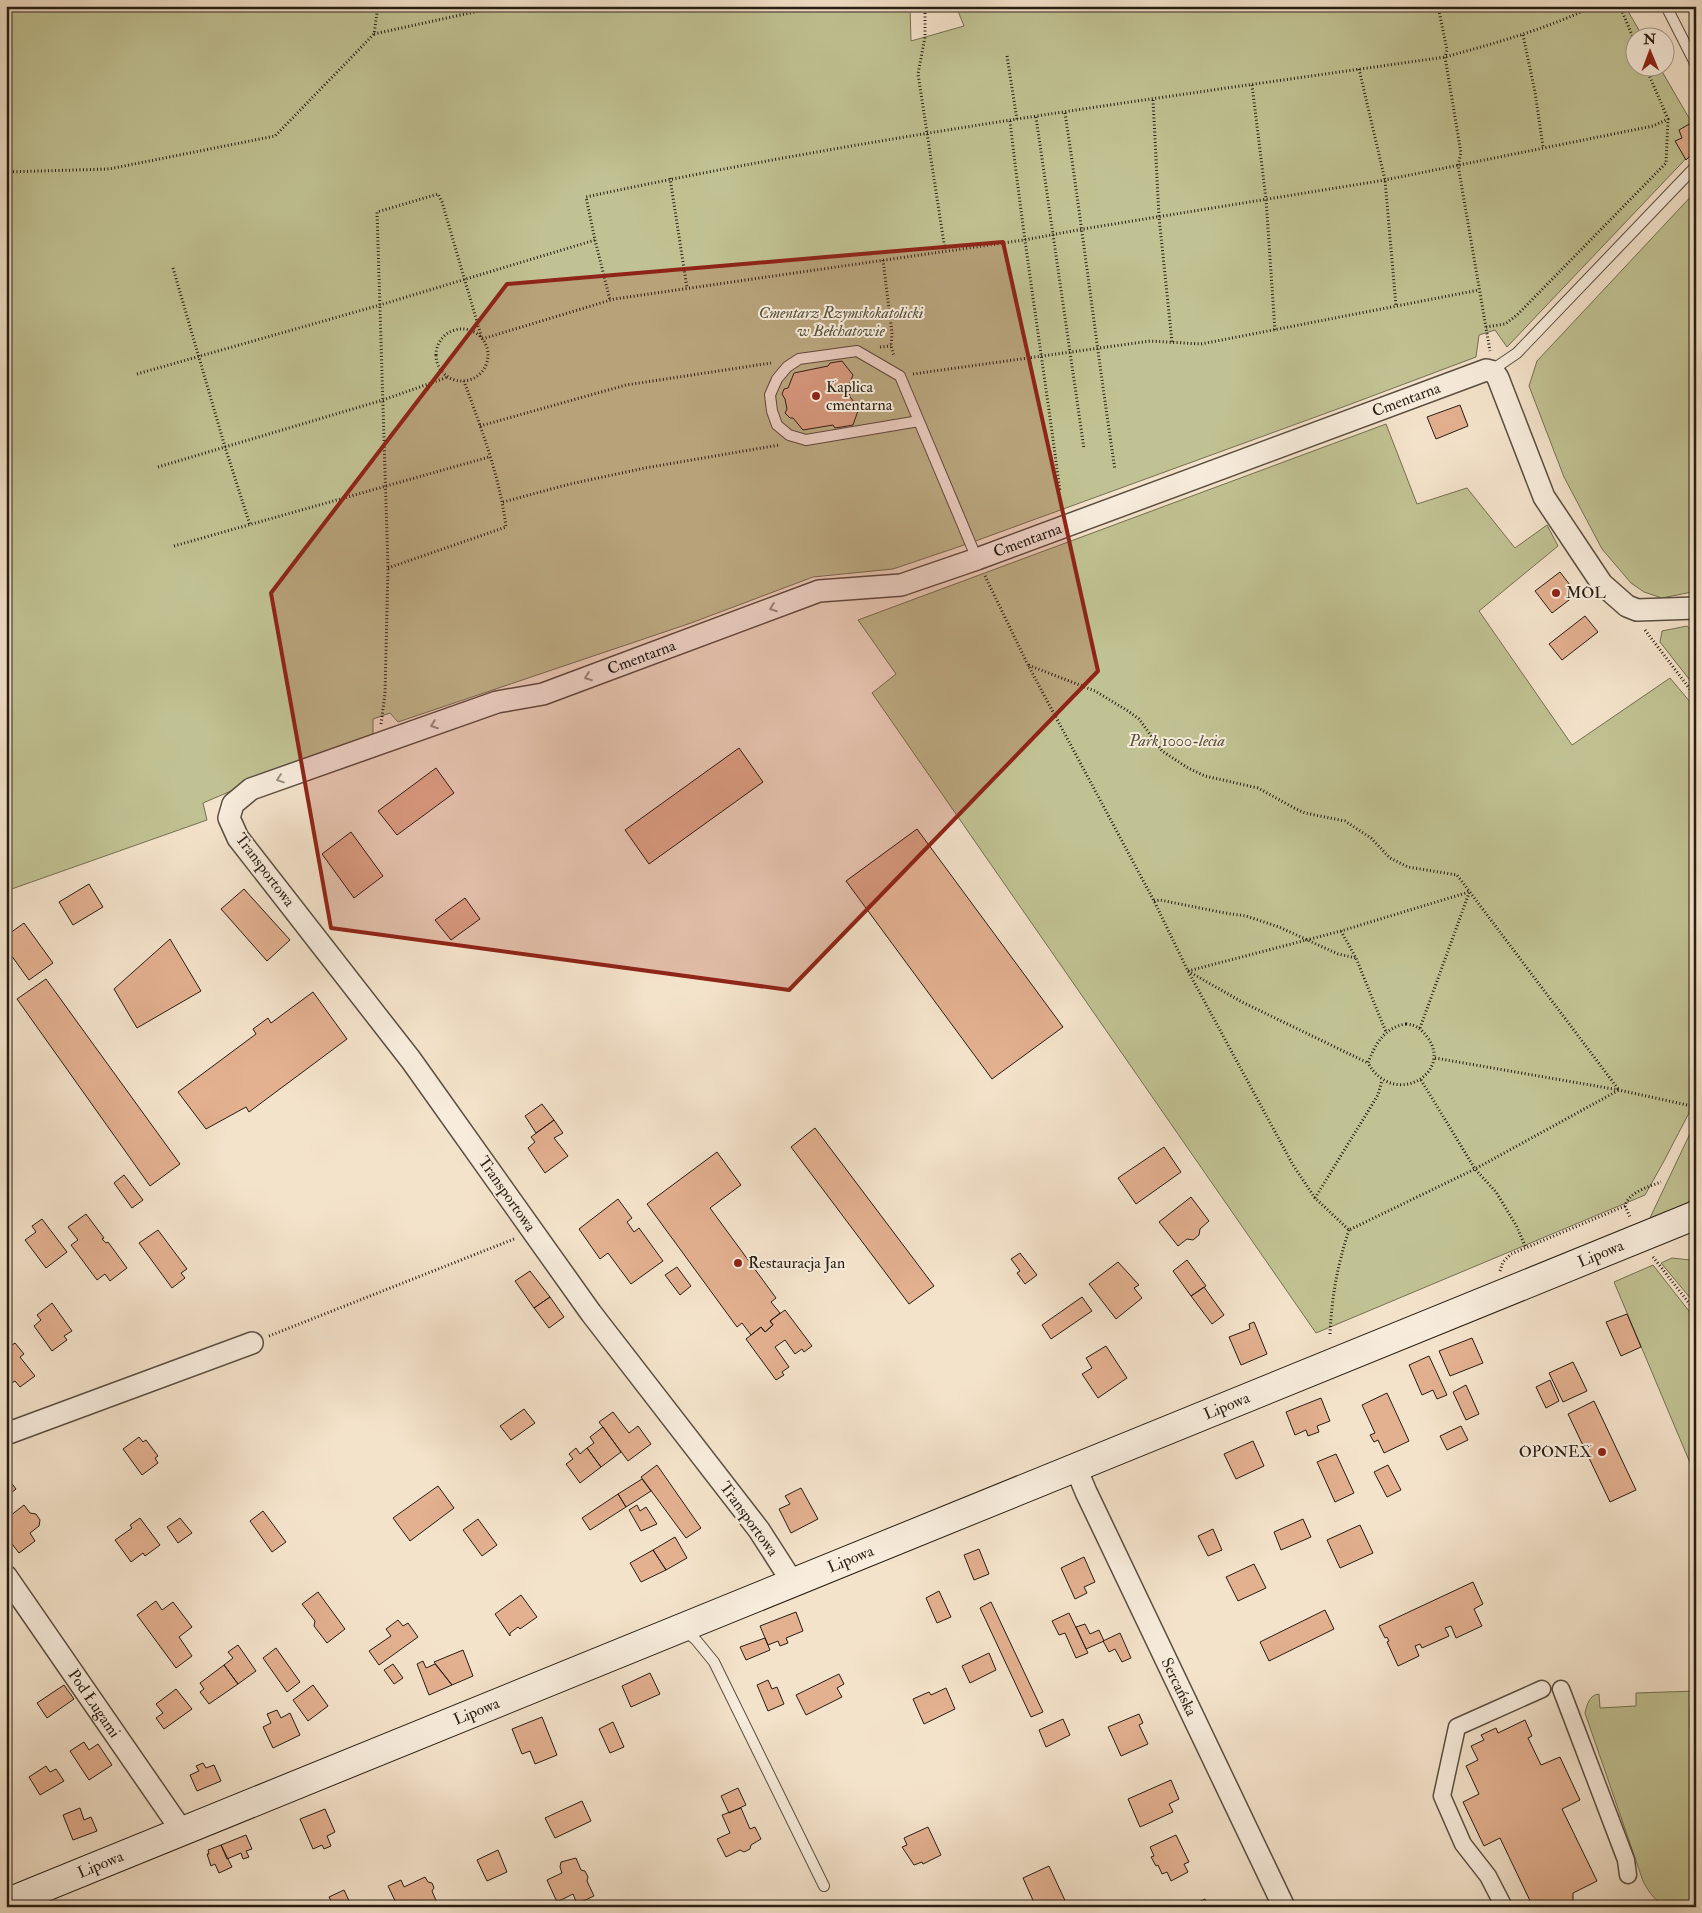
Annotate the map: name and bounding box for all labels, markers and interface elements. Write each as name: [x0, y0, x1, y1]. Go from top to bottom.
north arrow: [1624, 28, 1674, 78]
text: N: [1642, 31, 1657, 48]
park label: Cmentarz Rzymskokatolicki w Bełchatowie: [759, 303, 924, 341]
place label: Kaplica cmentarna: [826, 377, 893, 415]
street label: Cmentarna: [1369, 378, 1444, 421]
marker: Kaplica cmentarna: [810, 390, 822, 402]
street label: Cmentarna: [991, 518, 1065, 562]
place label: MOL: [1566, 583, 1606, 603]
marker: MOL: [1550, 587, 1562, 599]
one-way arrow: [770, 602, 778, 612]
street label: Cmentarna: [605, 635, 679, 679]
one-way arrow: [584, 671, 593, 681]
one-way arrow: [430, 719, 438, 729]
park label: Park 1000-lecia: [1128, 731, 1225, 751]
one-way arrow: [277, 773, 285, 783]
street label: Transportowa: [230, 829, 300, 912]
street label: Transportowa: [473, 1153, 540, 1236]
street label: Lipowa: [1575, 1235, 1627, 1272]
place label: Restauracja Jan: [748, 1253, 845, 1274]
marker: Restauracja Jan: [732, 1257, 744, 1269]
street label: Lipowa: [1201, 1388, 1253, 1424]
place label: OPONEX: [1519, 1442, 1593, 1462]
marker: OPONEX: [1596, 1446, 1608, 1458]
street label: Transportowa: [714, 1478, 783, 1561]
street label: Lipowa: [825, 1541, 877, 1577]
street label: Sercańska: [1157, 1654, 1202, 1720]
street label: Pod Ługami: [63, 1665, 125, 1742]
street label: Lipowa: [451, 1693, 503, 1730]
street label: Lipowa: [75, 1846, 127, 1883]

